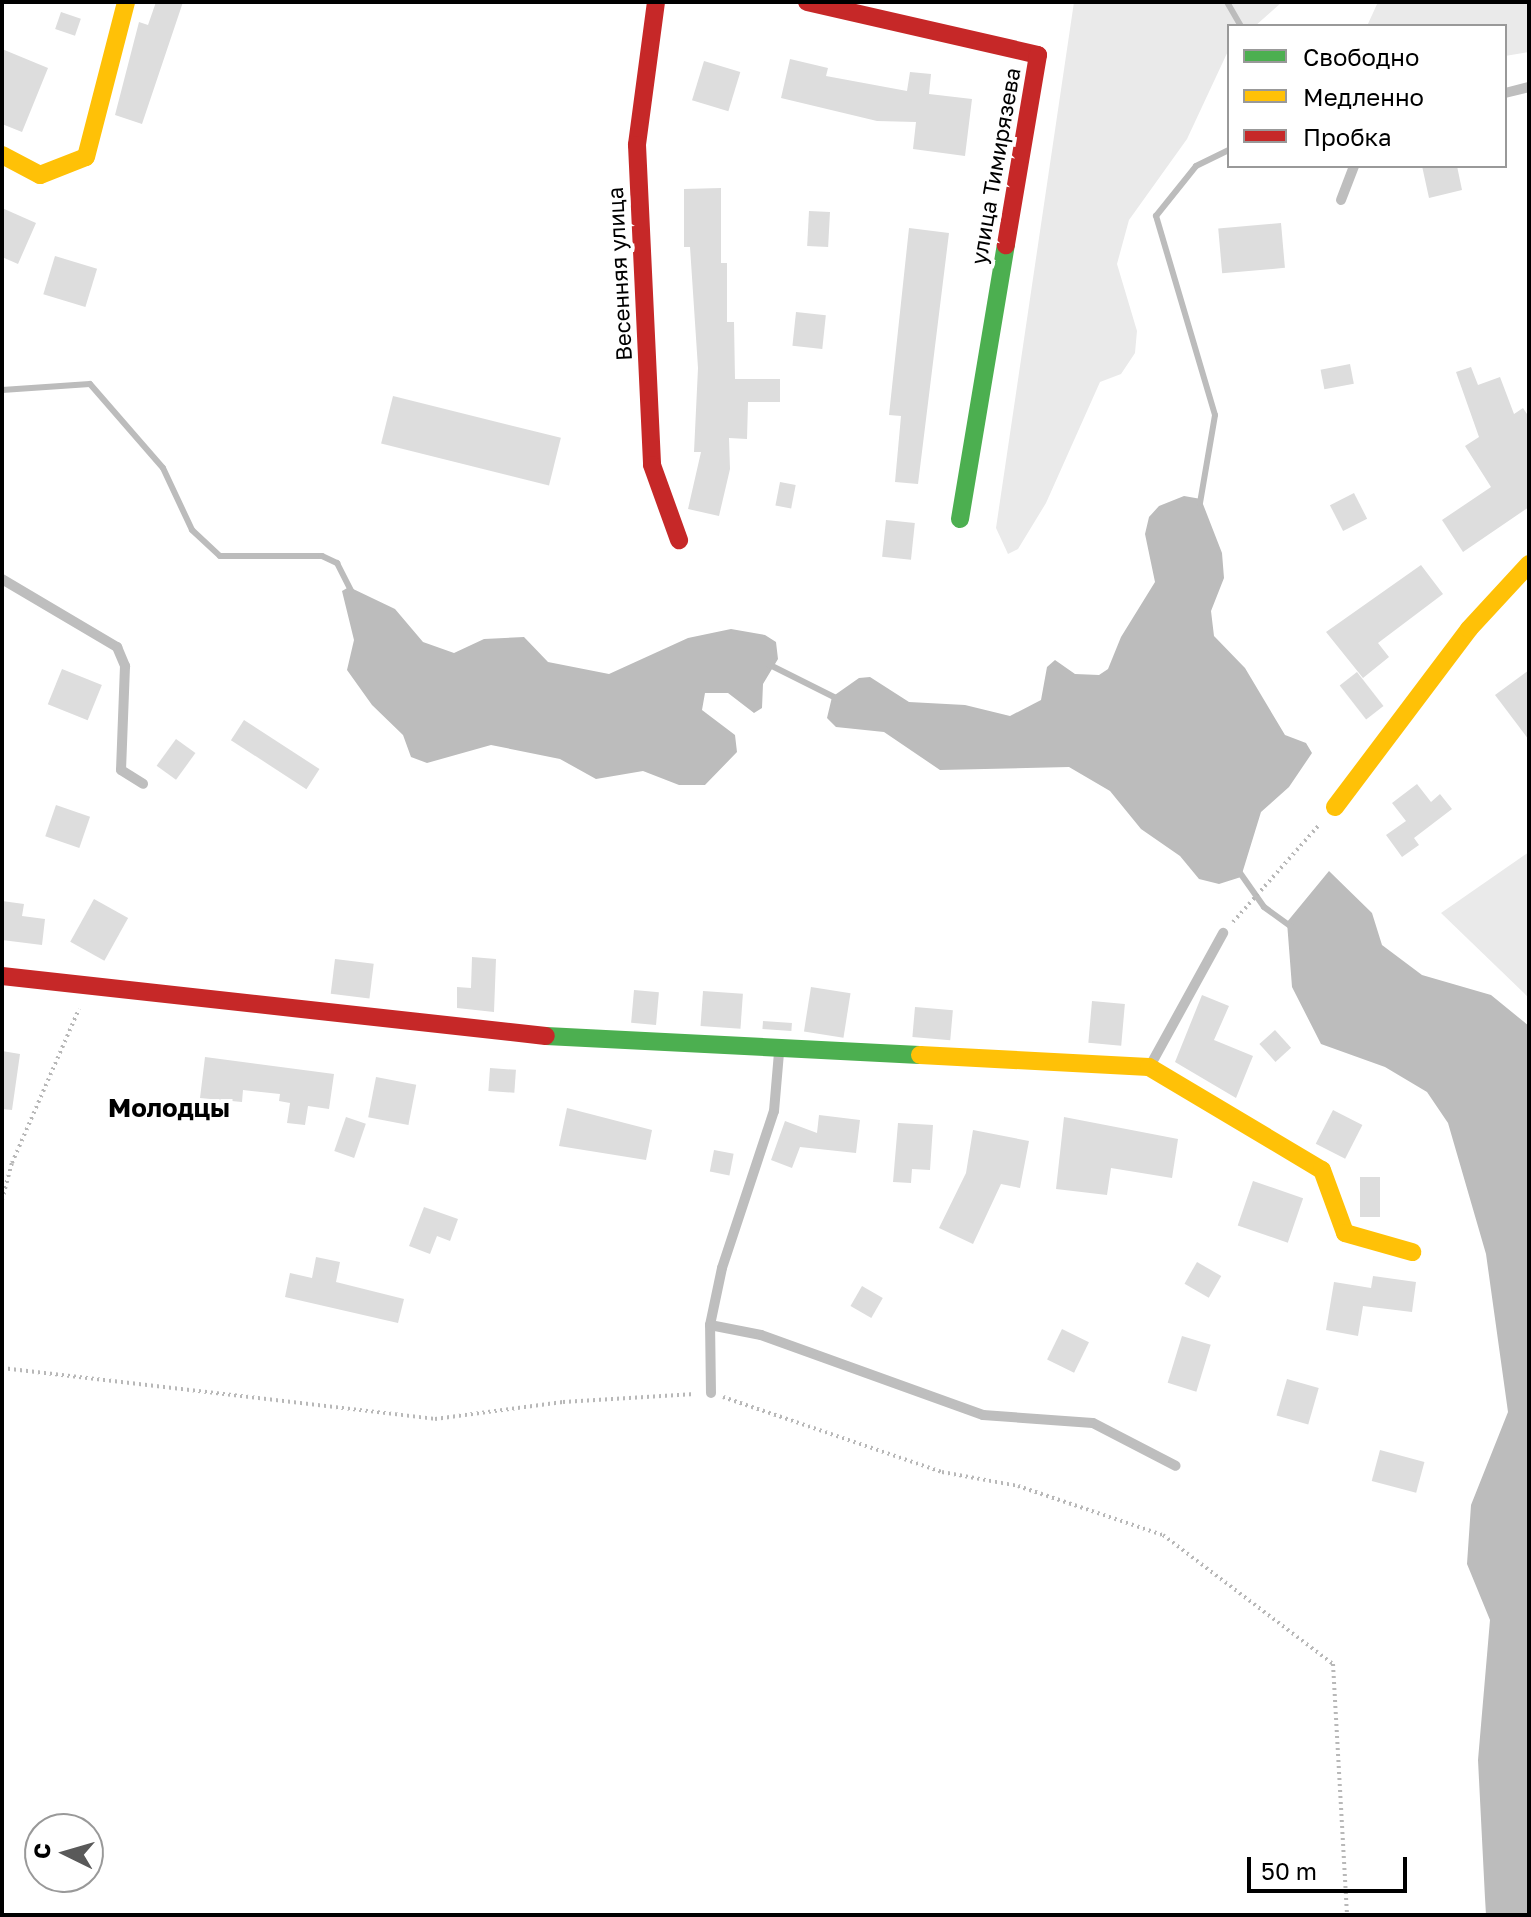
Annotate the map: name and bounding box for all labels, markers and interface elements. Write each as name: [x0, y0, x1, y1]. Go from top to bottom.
legend: [1227, 24, 1507, 168]
text: Свободно: [1303, 42, 1419, 71]
street label: улица Тимирязева: [965, 65, 1025, 267]
text: Медленно: [1303, 82, 1424, 111]
text: Пробка: [1303, 122, 1392, 151]
street label: Весенняя улица: [601, 186, 637, 362]
district label: Молодцы: [108, 1092, 230, 1124]
north arrow: [24, 1813, 104, 1893]
scale bar: [1251, 1841, 1411, 1891]
text: С: [27, 1842, 56, 1860]
text: 50 m: [1261, 1856, 1317, 1885]

